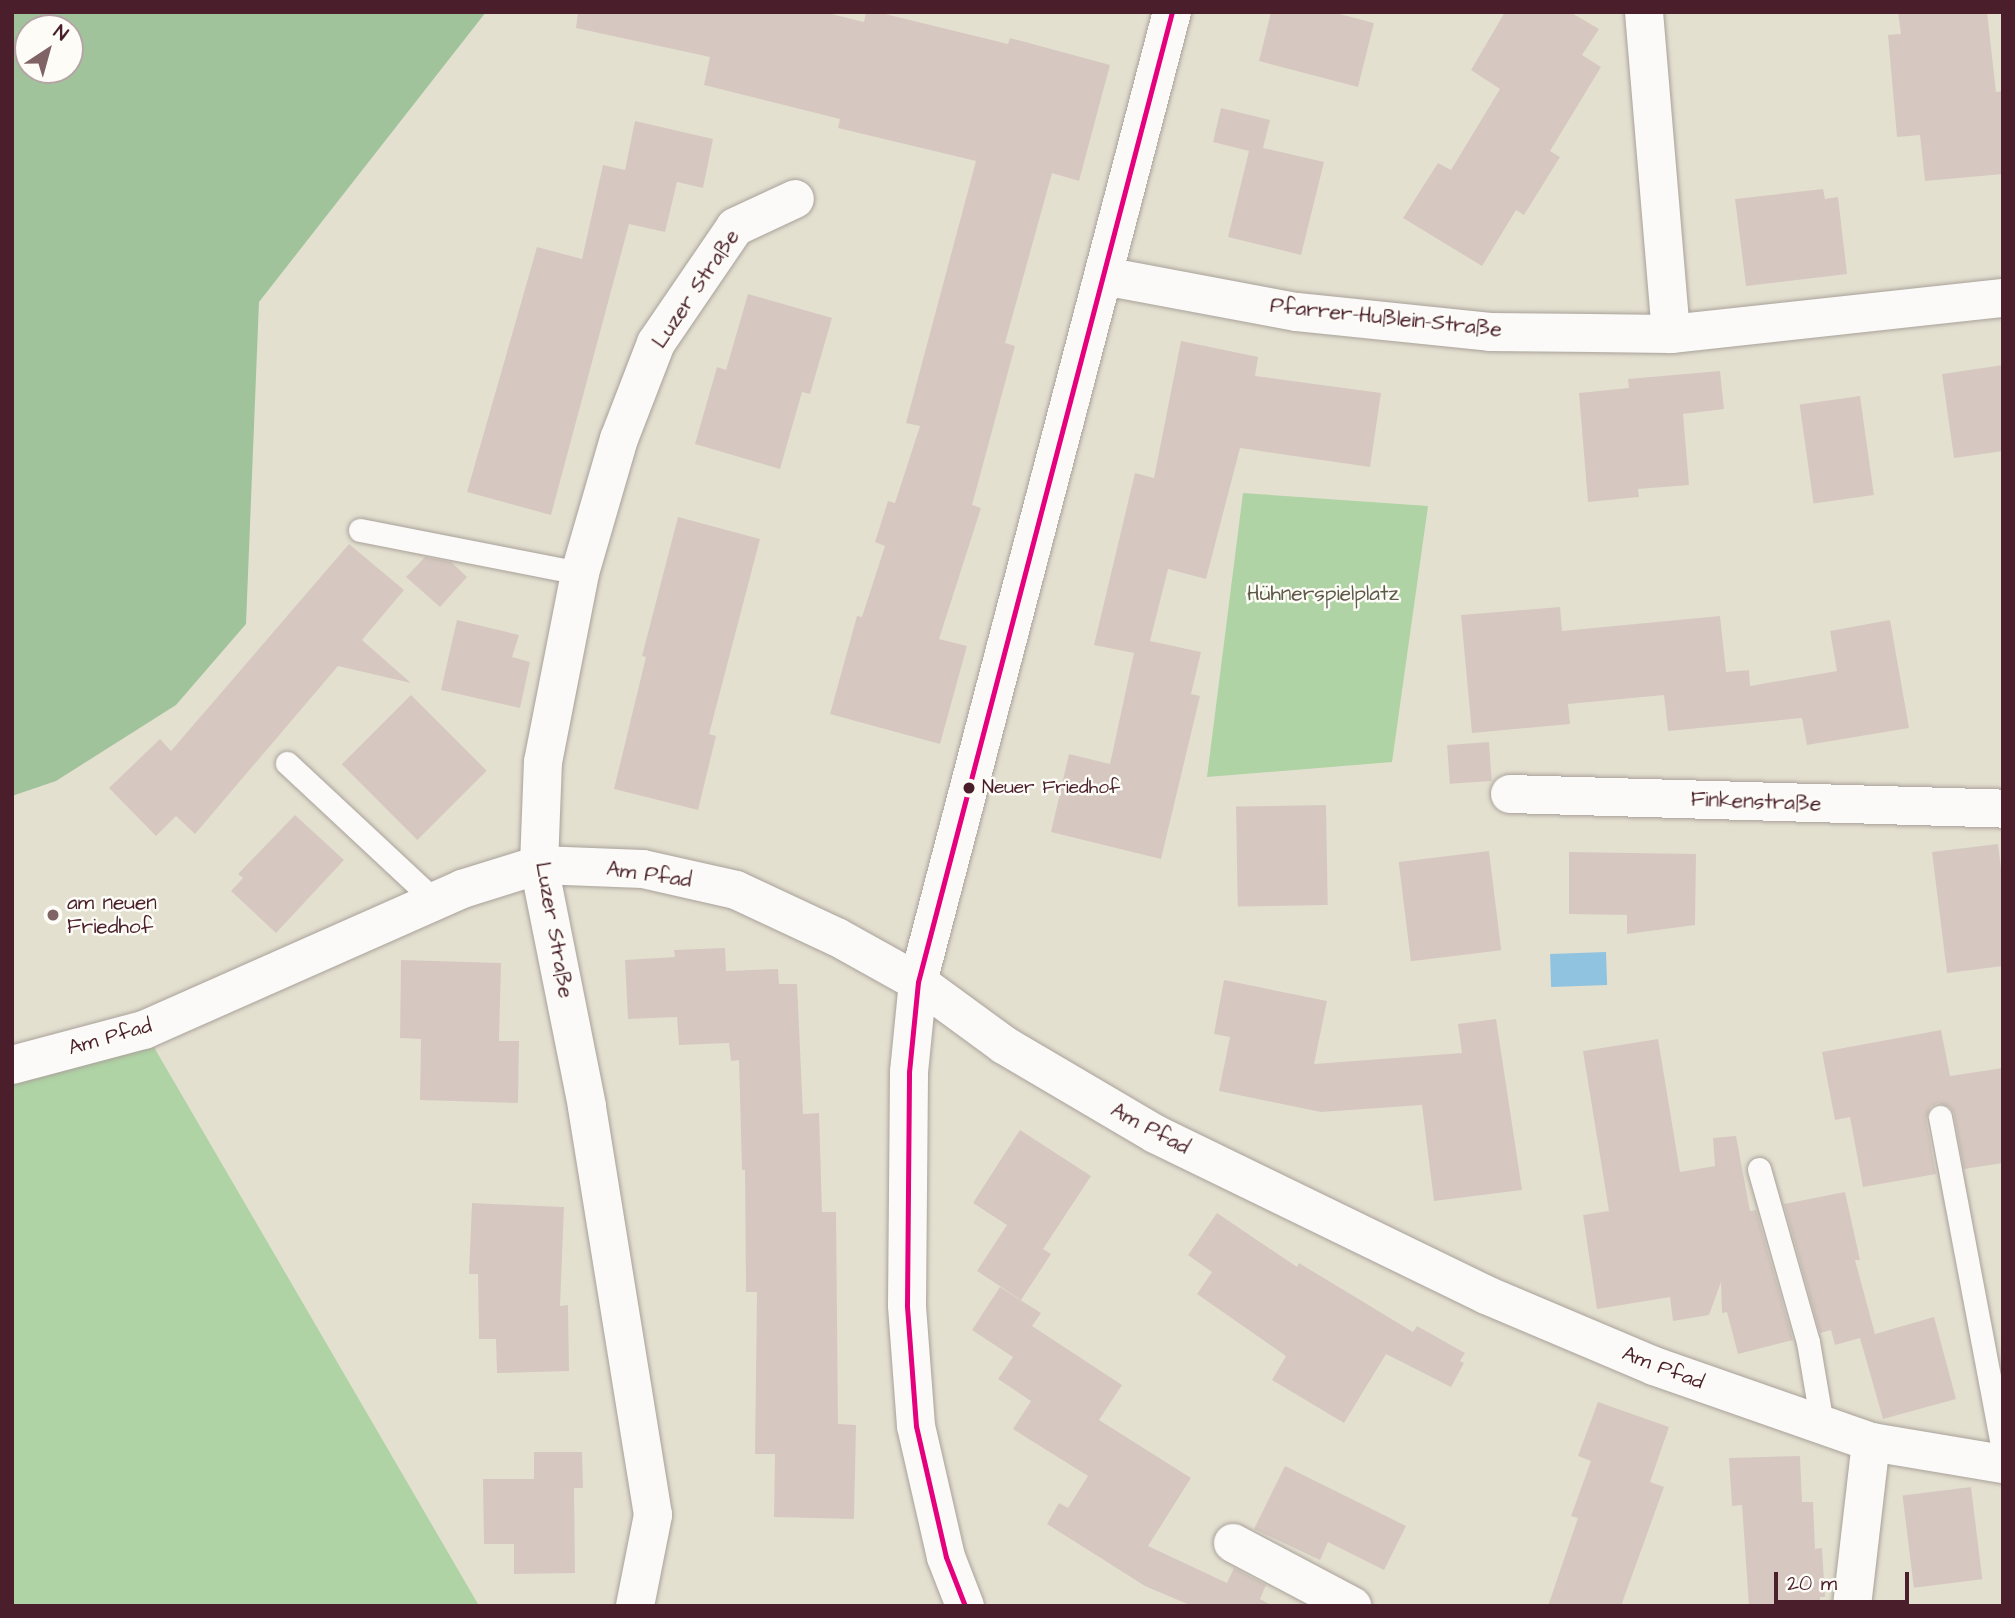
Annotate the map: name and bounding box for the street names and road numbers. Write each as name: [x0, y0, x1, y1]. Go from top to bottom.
street label: Luzer Straße: [647, 225, 745, 353]
street label: Pfarrer-Hußlein-Straße: [1269, 293, 1503, 343]
street label: Finkenstraße: [1690, 787, 1822, 817]
street label: Am Pfad: [605, 857, 693, 893]
street label: Luzer Straße: [530, 860, 578, 1000]
street label: Am Pfad: [65, 1013, 155, 1061]
street label: Am Pfad: [1106, 1098, 1194, 1160]
street label: Am Pfad: [1619, 1341, 1707, 1395]

